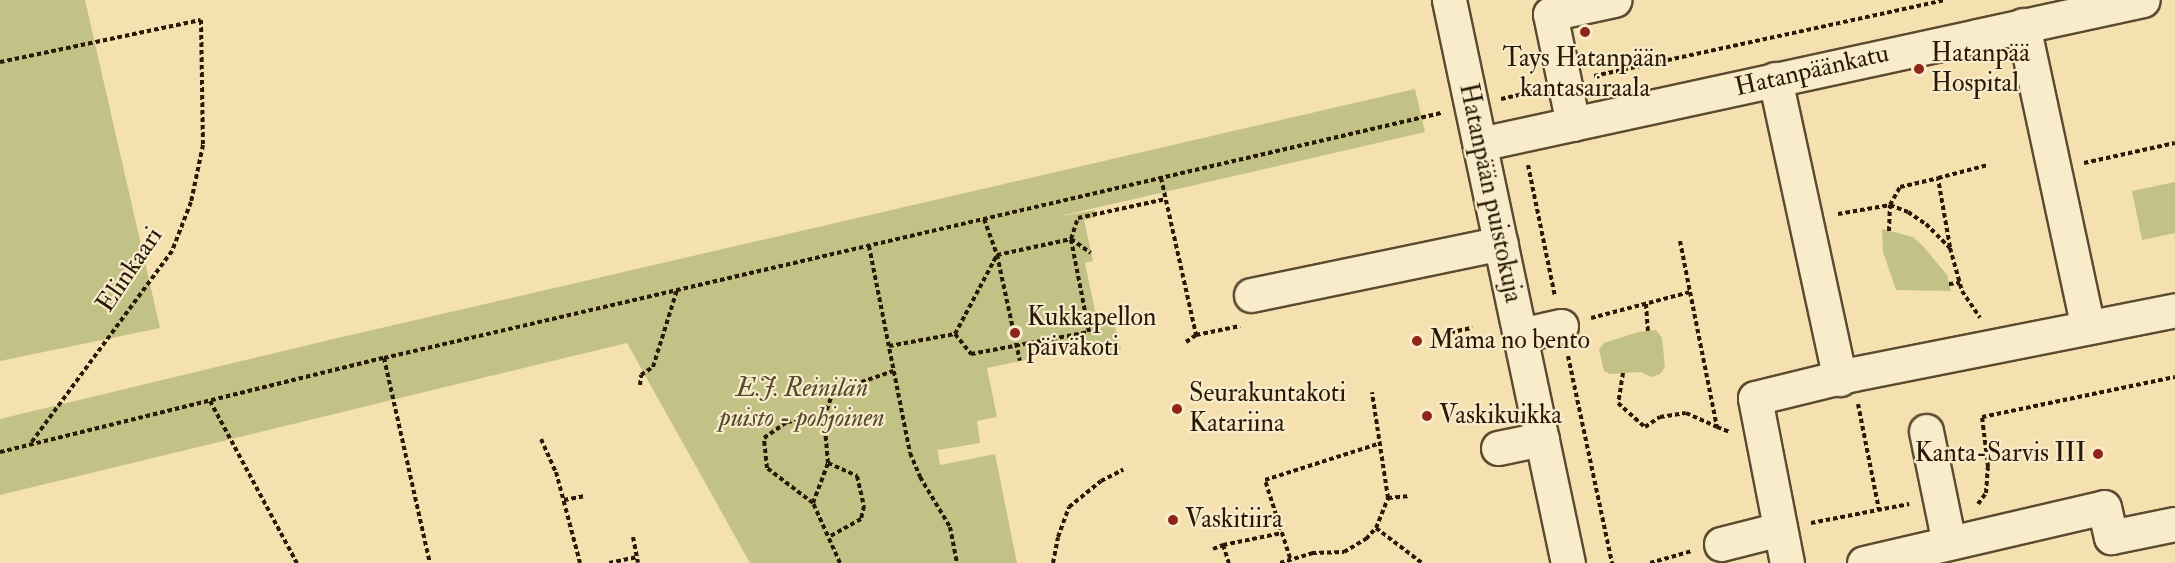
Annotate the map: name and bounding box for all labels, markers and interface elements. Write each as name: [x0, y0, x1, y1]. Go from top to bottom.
marker: Tays Hatanpään kantasairaala: [1576, 23, 1594, 41]
street label: Hatanpäänkatu: [1732, 38, 1892, 104]
place label: Hatanpää Hospital: [1931, 38, 2030, 100]
place label: Tays Hatanpään kantasairaala: [1502, 43, 1668, 104]
marker: Hatanpää Hospital: [1912, 62, 1926, 76]
street label: Hatanpään puistokuja: [1452, 81, 1528, 305]
street label: Elinkaari: [90, 222, 170, 318]
place label: Kukkapellon päiväkoti: [1027, 302, 1157, 364]
place label: Mama no bento: [1429, 325, 1590, 357]
marker: Kukkapellon päiväkoti: [1008, 326, 1022, 340]
marker: Mama no bento: [1410, 334, 1424, 348]
park label: E.J. Reinilän puisto - pohjoinen: [720, 373, 884, 434]
place label: Seurakuntakoti Katariina: [1189, 378, 1346, 440]
place label: Vaskikuikka: [1439, 400, 1562, 432]
marker: Seurakuntakoti Katariina: [1170, 402, 1184, 416]
marker: Vaskikuikka: [1420, 409, 1434, 423]
place label: Kanta-Sarvis III: [1915, 438, 2086, 470]
marker: Kanta-Sarvis III: [2091, 447, 2105, 461]
place label: Vaskitiira: [1185, 504, 1283, 536]
marker: Vaskitiira: [1166, 513, 1180, 527]

